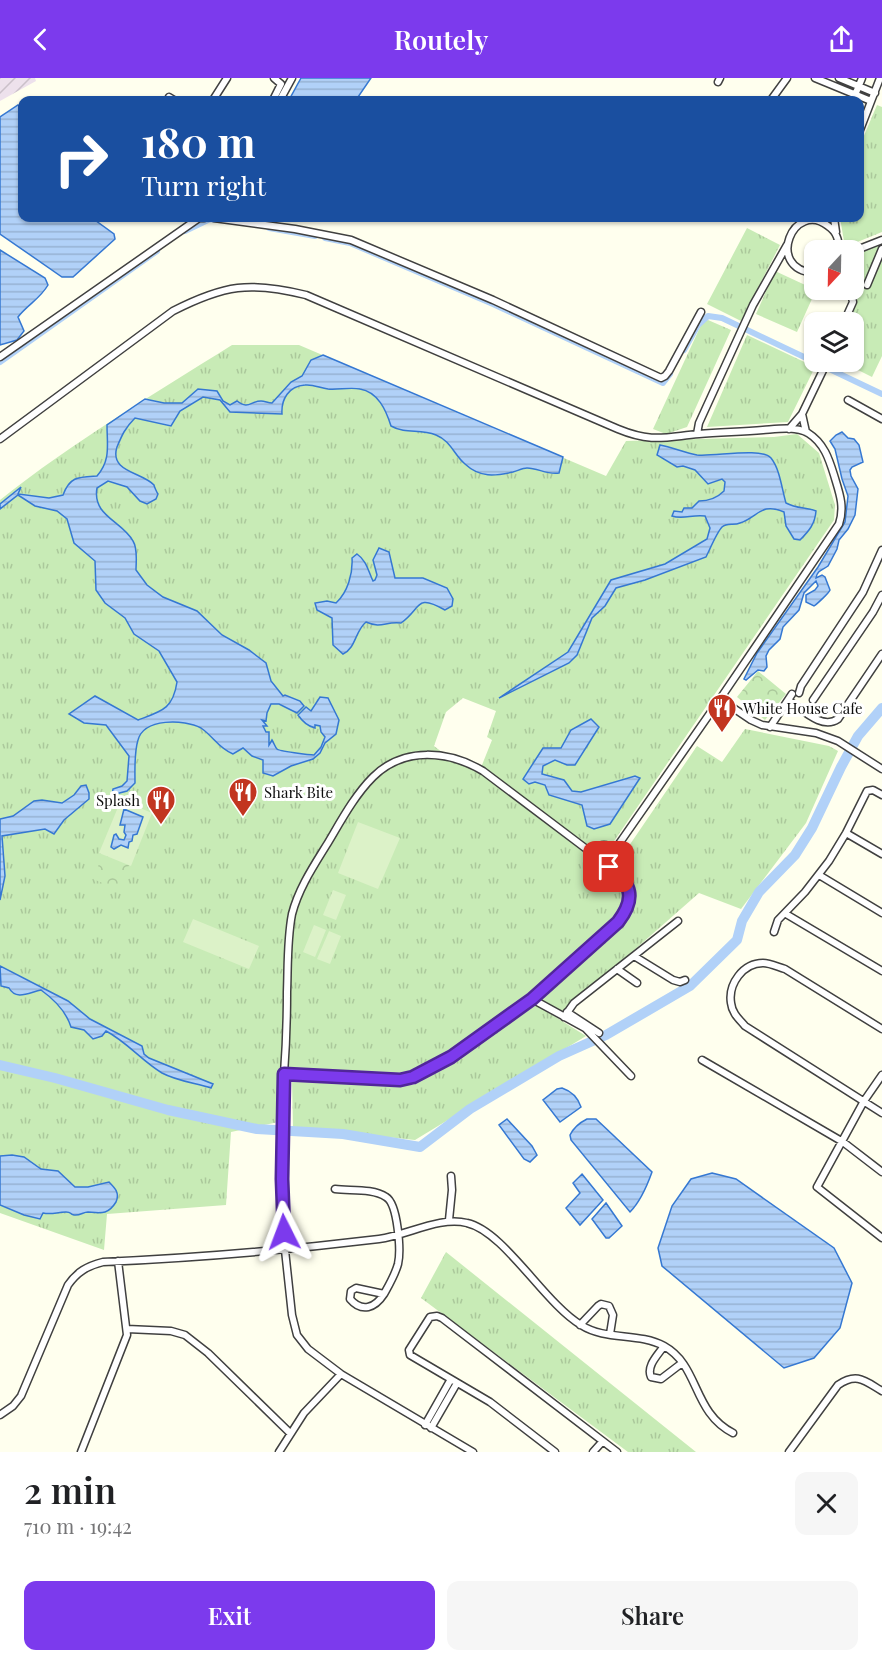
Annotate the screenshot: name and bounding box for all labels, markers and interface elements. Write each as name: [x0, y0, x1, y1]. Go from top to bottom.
text: Routely: [394, 21, 488, 57]
icon: back: [24, 23, 57, 56]
icon: share: [825, 23, 858, 56]
text: 180 m: [141, 113, 256, 169]
icon: right: [42, 120, 120, 198]
text: Turn right: [141, 167, 266, 203]
north arrow: [804, 240, 864, 300]
map controls: [804, 240, 864, 372]
button: layers: [804, 312, 864, 372]
restaurant icon: White House Cafe: [706, 692, 738, 734]
place label: White House Cafe: [742, 698, 862, 718]
restaurant icon: Shark Bite: [227, 776, 259, 818]
place label: Shark Bite: [264, 782, 333, 802]
restaurant icon: Splash: [145, 784, 177, 826]
place label: Splash: [96, 790, 140, 810]
pin: [583, 841, 634, 892]
icon: arrive: [592, 850, 625, 883]
position arrow: [252, 1200, 316, 1264]
text: 2 min: [24, 1465, 116, 1513]
button: close: [795, 1472, 858, 1535]
text: 710 m · 19:42: [24, 1512, 132, 1539]
button: Exit: [24, 1581, 435, 1650]
button: Share: [447, 1581, 858, 1650]

